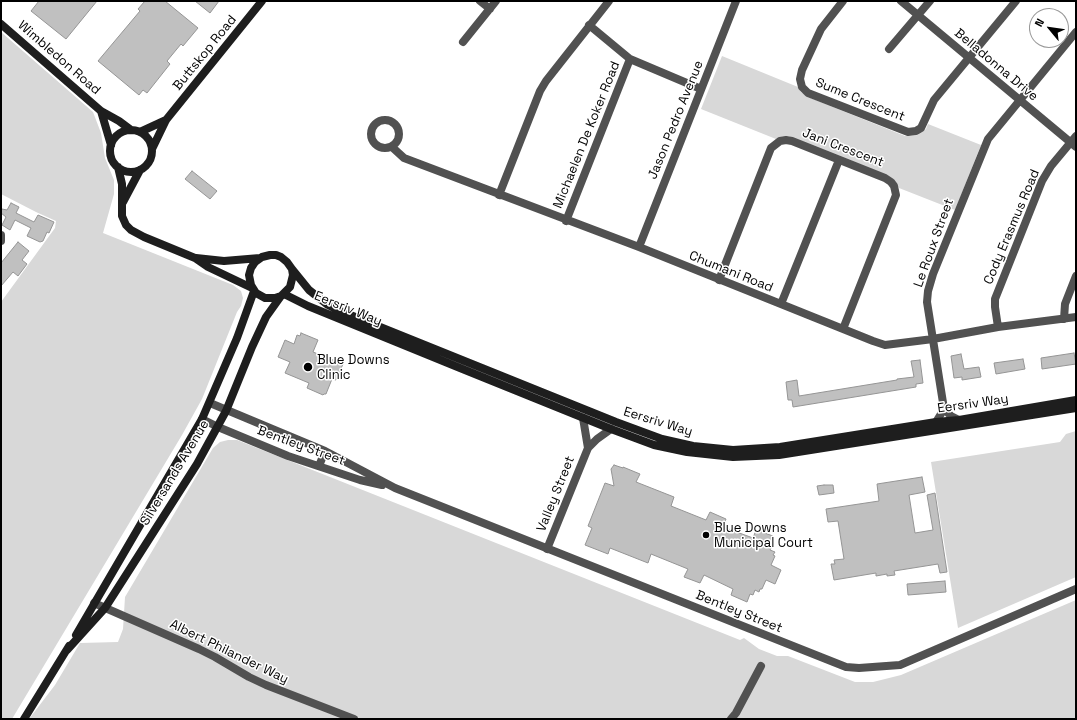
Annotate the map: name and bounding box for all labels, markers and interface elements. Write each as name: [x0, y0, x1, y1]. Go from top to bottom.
north arrow: [1029, 8, 1069, 48]
street label: Buttskop Road: [170, 12, 240, 94]
text: N: [1031, 16, 1047, 29]
street label: Wimbledon Road: [14, 18, 104, 98]
street label: Belladonna Drive: [951, 26, 1041, 104]
street label: Jason Pedro Avenue: [645, 58, 707, 182]
street label: Michaelen De Koker Road: [550, 59, 624, 211]
street label: Sume Crescent: [813, 75, 907, 125]
street label: Jani Crescent: [800, 125, 886, 171]
street label: Cody Erasmus Road: [981, 167, 1043, 287]
street label: Le Roux Street: [911, 197, 957, 289]
street label: Chumani Road: [687, 248, 775, 296]
street label: Eersriv Way: [312, 288, 384, 330]
place label: Blue Downs Clinic: [317, 352, 390, 383]
marker: Blue Downs Clinic: [302, 361, 314, 373]
street label: Eersriv Way: [936, 391, 1010, 417]
street label: Eersriv Way: [621, 404, 695, 440]
street label: Silversands Avenue: [137, 417, 213, 529]
street label: Bentley Street: [255, 423, 347, 469]
street label: Valley Street: [534, 454, 578, 534]
place label: Blue Downs Municipal Court: [714, 520, 813, 551]
marker: Blue Downs Municipal Court: [701, 530, 711, 540]
street label: Bentley Street: [693, 588, 785, 636]
street label: Albert Philander Way: [167, 616, 291, 688]

